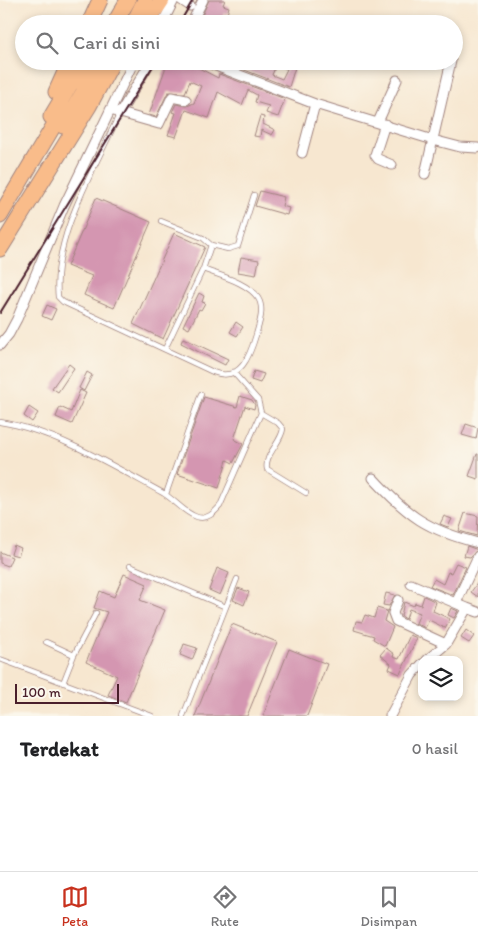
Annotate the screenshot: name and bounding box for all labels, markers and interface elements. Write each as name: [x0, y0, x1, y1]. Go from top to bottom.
search box: [15, 15, 463, 70]
icon: search: [33, 29, 61, 57]
text: Cari di sini: [73, 31, 160, 54]
map controls: [418, 656, 463, 701]
button: layers: [418, 656, 463, 701]
scale bar: [15, 681, 119, 704]
text: 100 m: [22, 684, 61, 701]
text: Terdekat: [20, 736, 99, 761]
text: 0 hasil: [412, 739, 458, 758]
tab: Peta: [61, 883, 89, 930]
tab: Rute: [211, 883, 239, 930]
tab: Disimpan: [361, 883, 417, 930]

